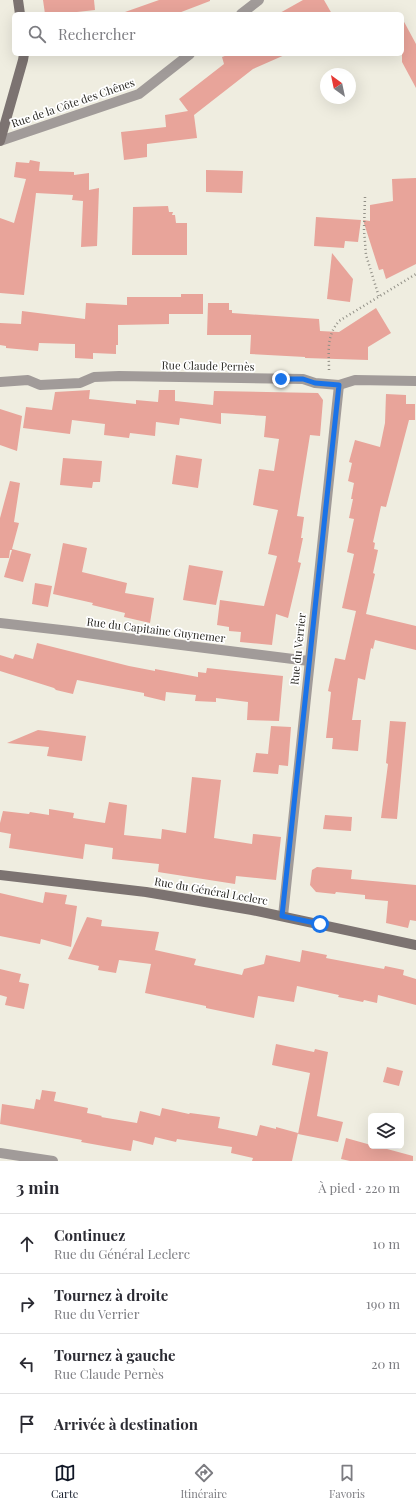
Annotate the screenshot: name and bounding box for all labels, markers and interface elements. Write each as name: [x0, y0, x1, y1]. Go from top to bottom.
search box: [12, 12, 404, 56]
icon: search: [26, 23, 48, 45]
text: Rechercher: [58, 24, 136, 44]
north arrow: [320, 68, 356, 104]
street label: Rue de la Côte des Chênes: [9, 74, 137, 131]
street label: Rue Claude Pernès: [161, 357, 255, 374]
route end: [272, 370, 290, 388]
street label: Rue du Verrier: [286, 612, 309, 686]
street label: Rue du Capitaine Guynemer: [86, 614, 226, 645]
street label: Rue du Général Leclerc: [153, 873, 269, 908]
route start: [311, 915, 329, 933]
map controls: [368, 1113, 404, 1149]
button: layers: [368, 1113, 404, 1149]
text: 3 min: [16, 1176, 59, 1198]
text: À pied · 220 m: [318, 1179, 400, 1196]
text: Continuez: [54, 1225, 125, 1245]
icon: ahead: [16, 1233, 38, 1255]
text: 10 m: [373, 1235, 400, 1252]
text: Rue du Général Leclerc: [54, 1245, 190, 1262]
text: Tournez à droite: [54, 1285, 168, 1305]
icon: right: [16, 1293, 38, 1315]
text: 190 m: [366, 1295, 400, 1312]
text: Rue du Verrier: [54, 1305, 139, 1322]
text: Tournez à gauche: [54, 1345, 176, 1365]
icon: left: [16, 1353, 38, 1375]
text: 20 m: [371, 1355, 400, 1372]
text: Rue Claude Pernès: [54, 1365, 164, 1382]
icon: arrive: [16, 1413, 38, 1435]
text: Arrivée à destination: [54, 1414, 198, 1434]
tab: Carte: [51, 1462, 78, 1501]
tab: Itinéraire: [180, 1462, 227, 1501]
tab: Favoris: [329, 1462, 365, 1501]

